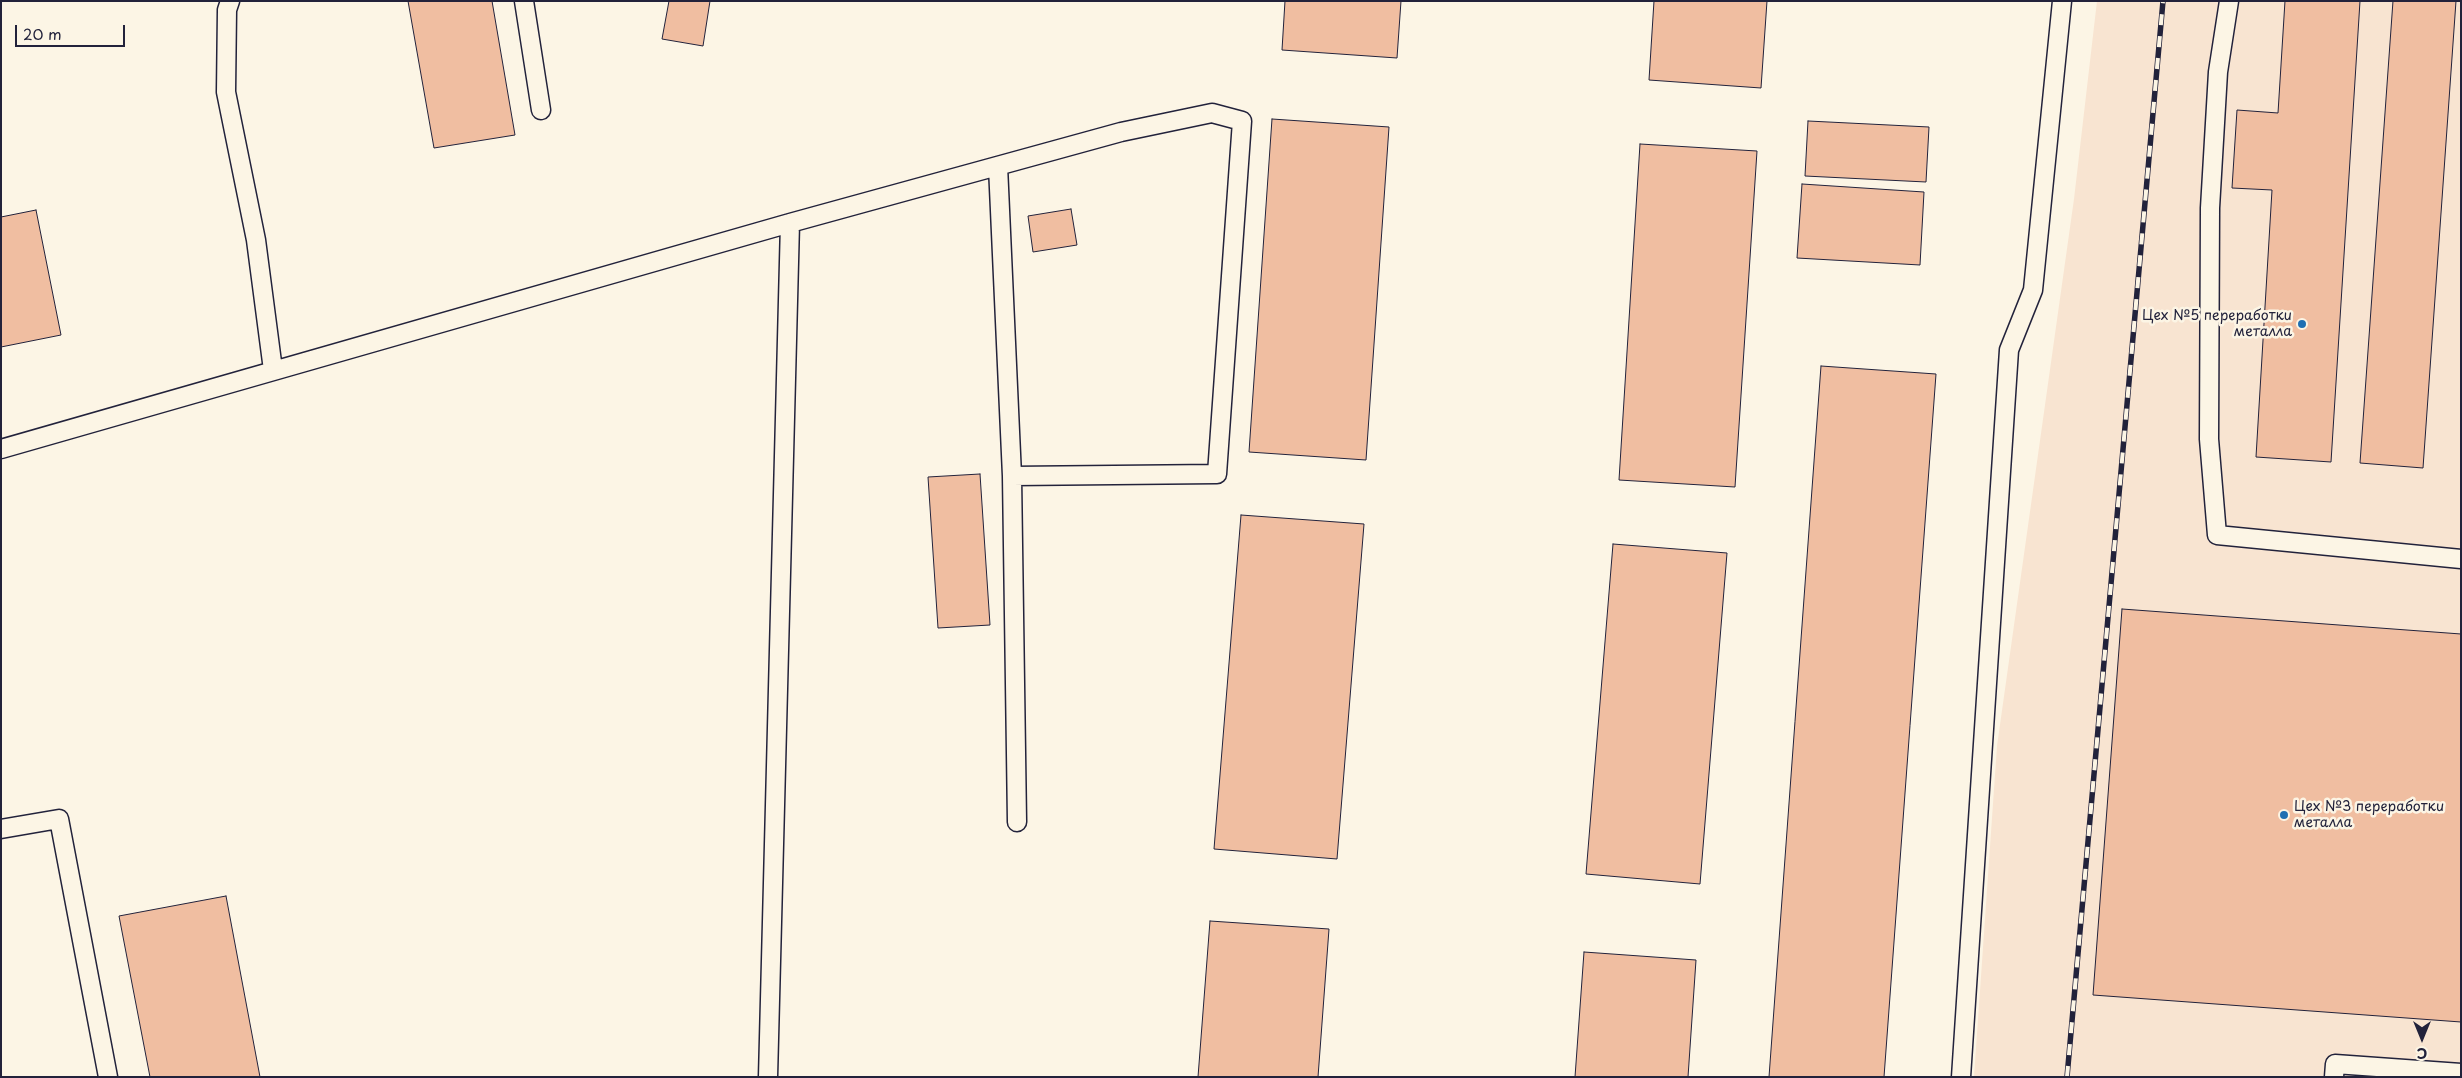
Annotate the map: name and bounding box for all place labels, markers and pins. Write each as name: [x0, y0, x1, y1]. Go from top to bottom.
place label: Цех №5 переработки металла: [2142, 308, 2292, 341]
marker: Цех №5 переработки металла: [2296, 318, 2308, 330]
place label: Цех №3 переработки металла: [2294, 799, 2444, 832]
marker: Цех №3 переработки металла: [2278, 809, 2290, 821]

